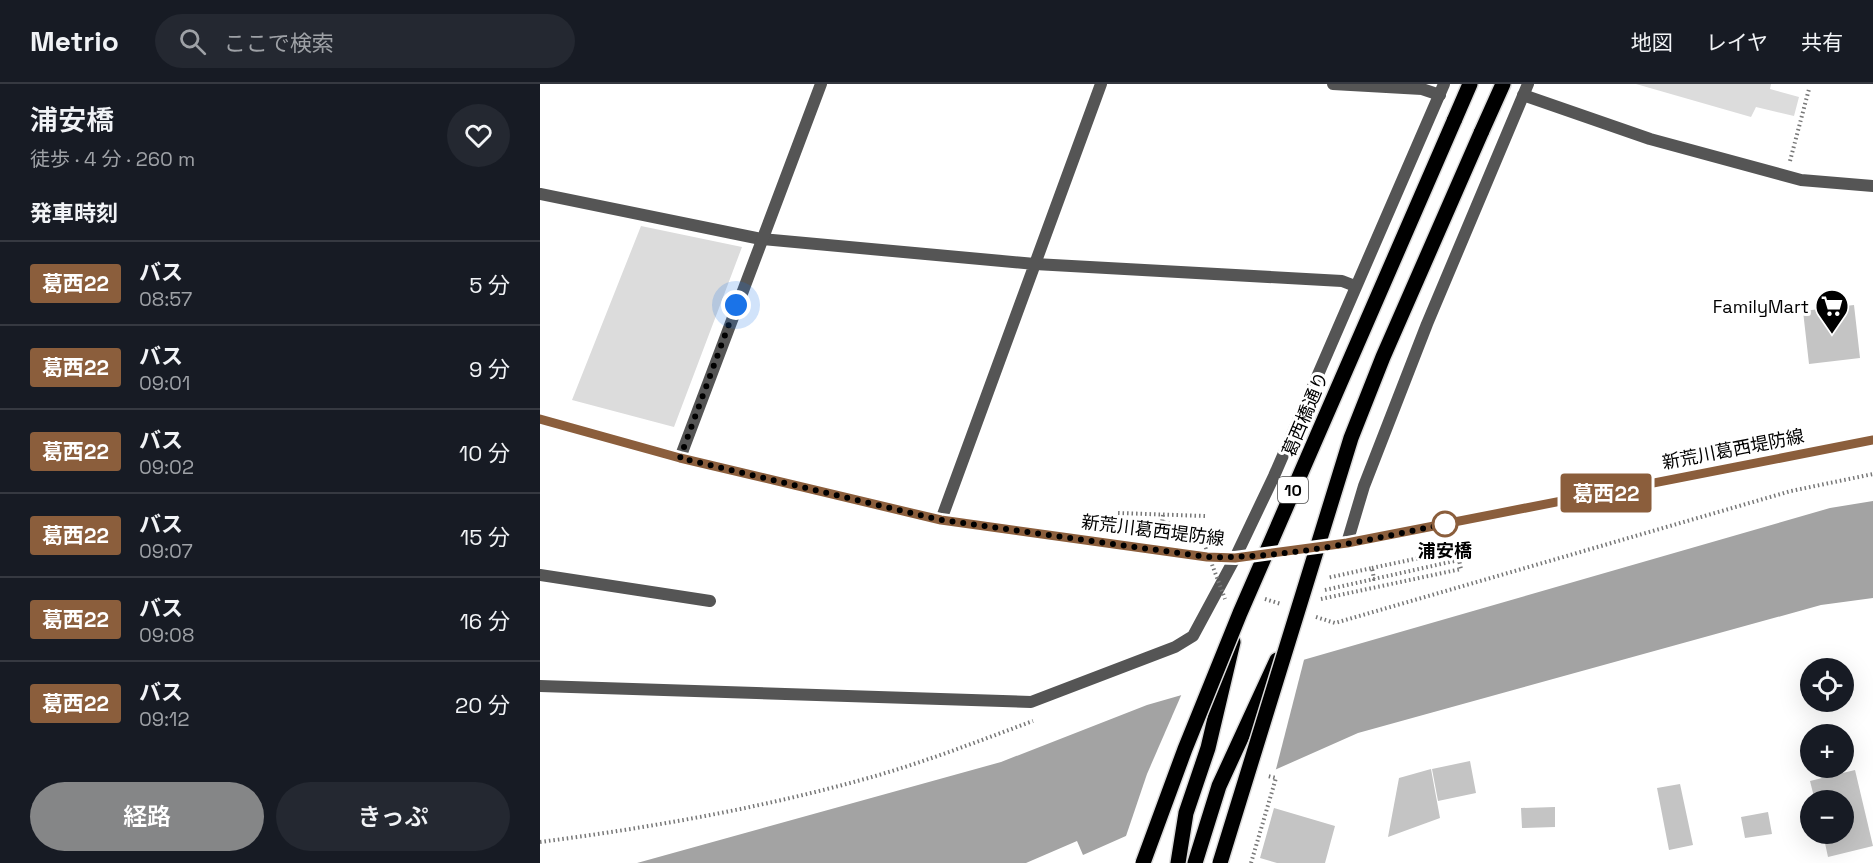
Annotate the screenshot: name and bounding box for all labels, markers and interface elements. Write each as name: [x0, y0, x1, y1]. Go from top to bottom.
search box: [155, 14, 575, 68]
text: Metrio: [30, 23, 119, 59]
icon: search: [176, 25, 209, 58]
text: ここで検索: [224, 29, 334, 57]
text: 地図: [1631, 29, 1673, 56]
text: レイヤ: [1706, 29, 1768, 56]
text: 共有: [1801, 29, 1843, 56]
text: 浦安橋: [30, 102, 114, 138]
button: heart: [447, 104, 510, 167]
text: 徒歩 · 4 分 · 260 m: [30, 146, 195, 172]
text: 発車時刻: [30, 199, 118, 227]
text: バス: [139, 258, 183, 286]
text: 葛西22: [42, 270, 109, 297]
text: 5 分: [469, 271, 510, 299]
text: 08:57: [139, 286, 192, 312]
supermarket icon: FamilyMart: [1814, 288, 1850, 335]
your location: [721, 290, 751, 320]
place label: FamilyMart: [1713, 295, 1809, 318]
text: バス: [139, 342, 183, 370]
text: 葛西22: [42, 354, 109, 381]
text: 9 分: [469, 355, 510, 383]
street label: 葛西橋通り: [1277, 368, 1333, 460]
text: 09:01: [139, 370, 190, 396]
street label: 新荒川葛西堤防線: [1660, 424, 1806, 474]
text: バス: [139, 426, 183, 454]
text: 葛西22: [42, 438, 109, 465]
text: 10 分: [459, 439, 510, 467]
text: 09:02: [139, 454, 194, 480]
line badge: 葛西22: [1564, 474, 1648, 512]
road number: 10: [1278, 477, 1308, 503]
text: 葛西22: [1573, 480, 1639, 507]
text: バス: [139, 510, 183, 538]
street label: 新荒川葛西堤防線: [1080, 510, 1226, 550]
marker: 浦安橋: [1432, 511, 1458, 537]
text: 葛西22: [42, 522, 109, 549]
text: 15 分: [460, 523, 510, 551]
text: 09:07: [139, 538, 193, 564]
place label: 浦安橋: [1418, 539, 1472, 562]
text: バス: [139, 594, 183, 622]
text: 葛西22: [42, 606, 109, 633]
text: 16 分: [460, 607, 510, 635]
text: 09:08: [139, 622, 194, 648]
map controls: [1800, 658, 1854, 844]
button: locate: [1800, 658, 1854, 712]
text: バス: [139, 678, 183, 706]
text: 葛西22: [42, 690, 109, 717]
text: 20 分: [455, 691, 510, 719]
text: 09:12: [139, 706, 190, 732]
button: +: [1800, 724, 1854, 778]
button: 経路: [30, 782, 264, 851]
button: きっぷ: [276, 782, 510, 851]
button: −: [1800, 790, 1854, 844]

